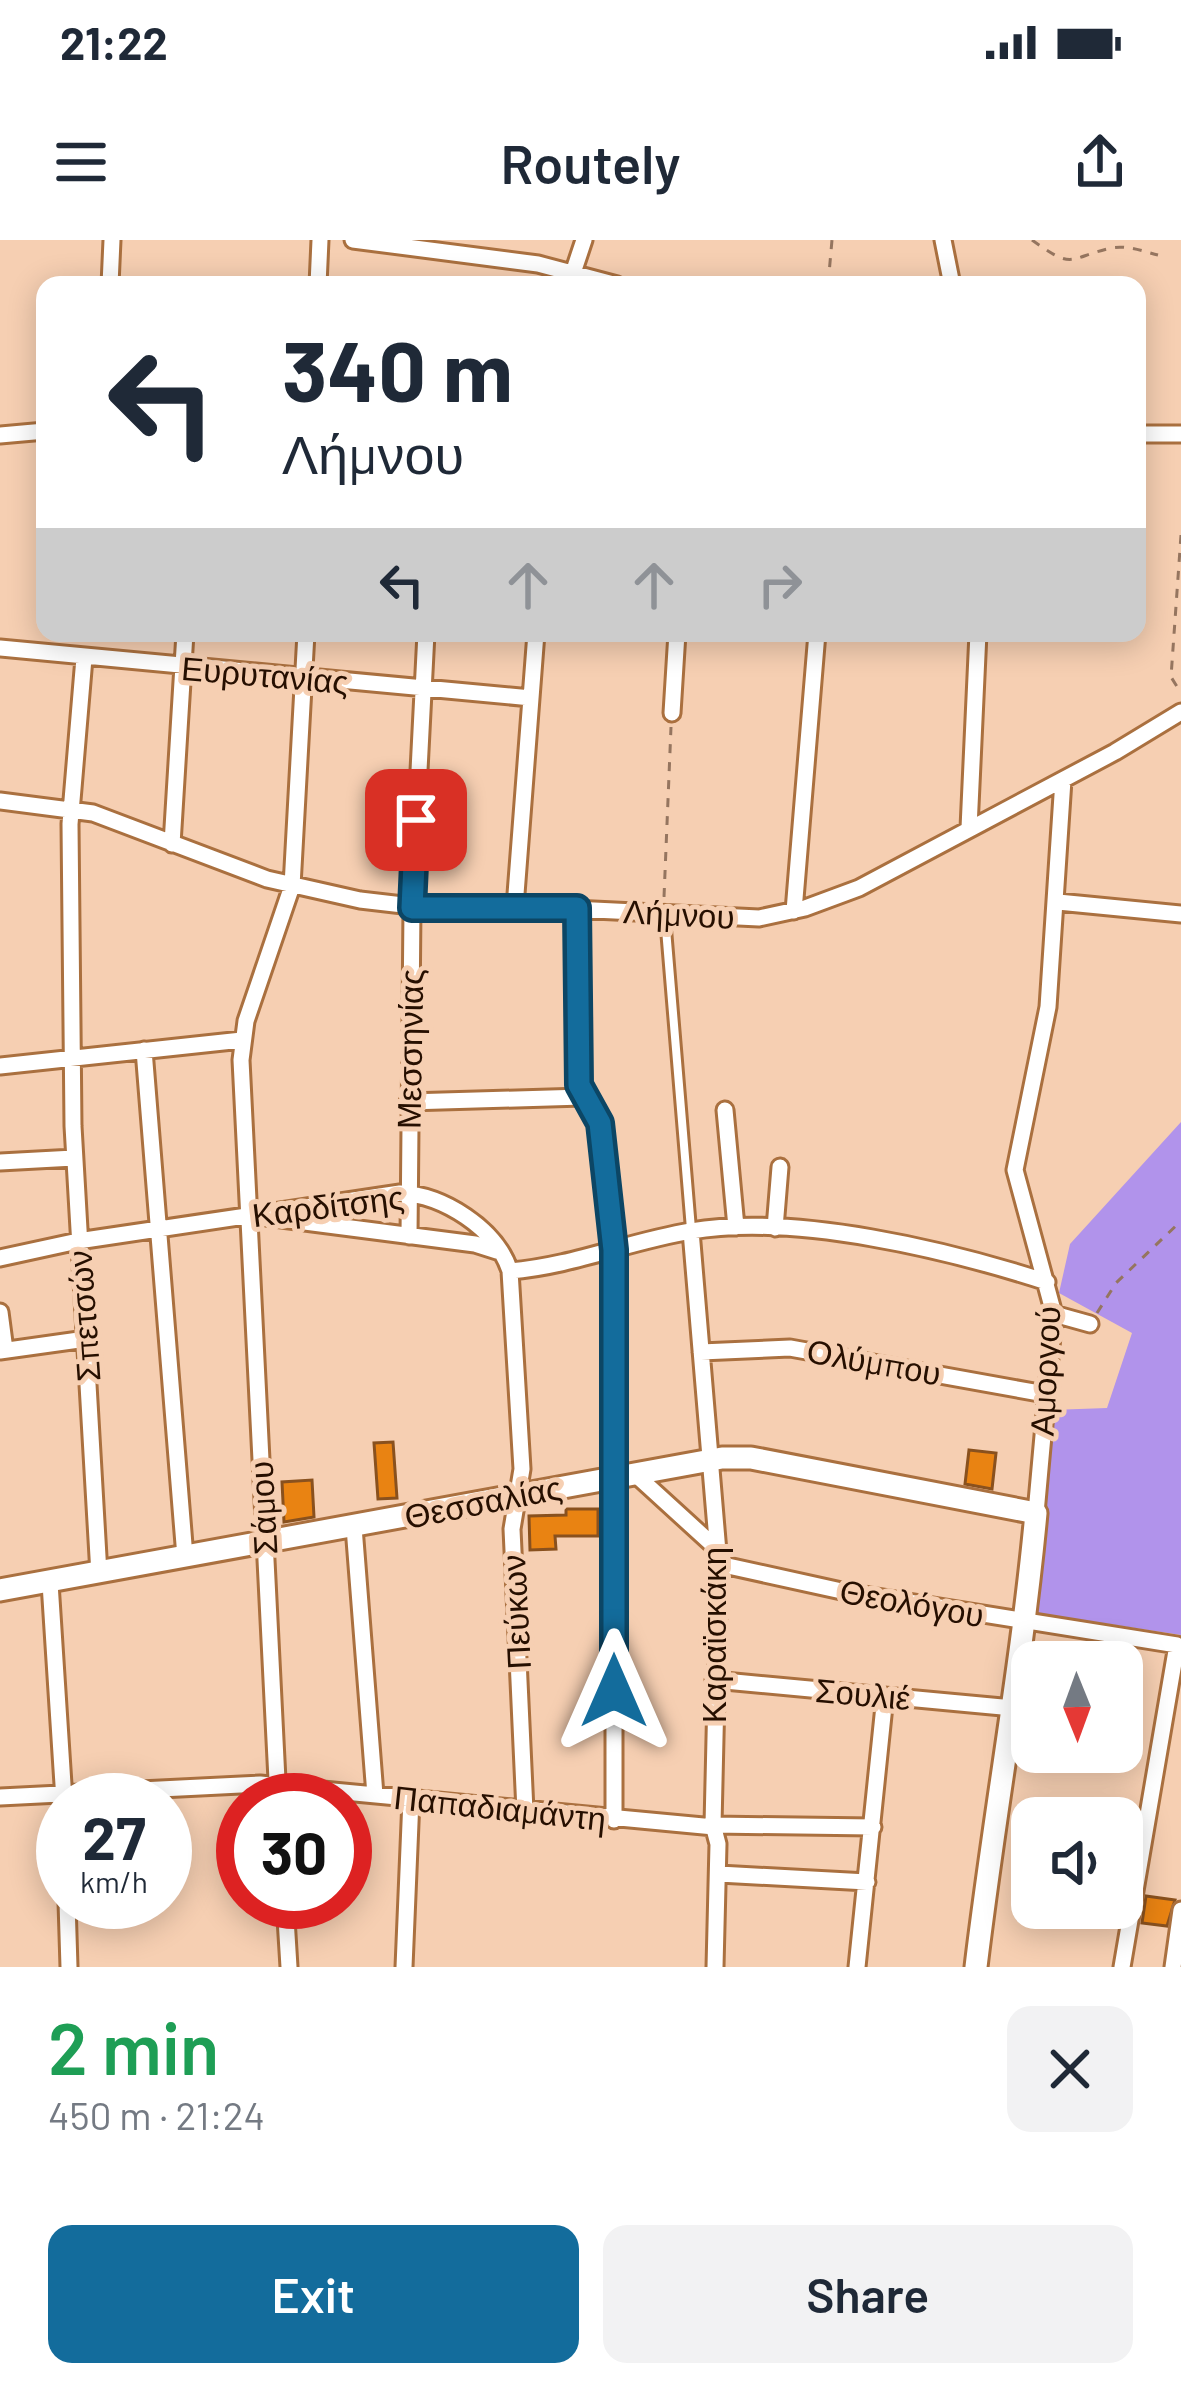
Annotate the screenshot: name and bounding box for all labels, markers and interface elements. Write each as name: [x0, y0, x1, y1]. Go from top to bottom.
text: 21:22: [60, 15, 168, 69]
icon: menu: [48, 129, 114, 195]
icon: share: [1067, 129, 1133, 195]
text: Routely: [500, 130, 681, 195]
text: 340 m: [282, 318, 513, 419]
icon: left: [84, 324, 240, 480]
text: Λήμνου: [282, 420, 464, 485]
icon: left: [369, 552, 435, 618]
icon: ahead: [495, 552, 561, 618]
icon: ahead: [621, 552, 687, 618]
icon: right: [747, 552, 813, 618]
street label: Ευρυτανίας: [180, 647, 350, 701]
pin: [365, 769, 467, 871]
icon: arrive: [383, 787, 449, 853]
street label: Λήμνου: [622, 890, 736, 936]
street label: Μεσσηνίας: [388, 969, 430, 1129]
street label: Καρδίτσης: [250, 1176, 406, 1234]
street label: Σπετσών: [58, 1249, 108, 1383]
street label: Αμοργού: [1021, 1305, 1067, 1437]
street label: Ολύμπου: [804, 1330, 944, 1392]
street label: Σάμου: [240, 1460, 284, 1556]
street label: Θεσσαλίας: [401, 1466, 565, 1536]
street label: Καραϊσκάκη: [693, 1547, 733, 1723]
street label: Πεύκων: [492, 1554, 538, 1670]
street label: Θεολόγου: [837, 1570, 987, 1634]
position arrow: [551, 1628, 677, 1754]
north arrow: [1011, 1641, 1143, 1773]
map controls: [1011, 1641, 1143, 1929]
street label: Σουλιέ: [814, 1669, 913, 1717]
speed limit sign: 30: [216, 1773, 372, 1929]
street label: Παπαδιαμάντη: [392, 1776, 608, 1838]
button: sound: [1011, 1797, 1143, 1929]
text: 27: [82, 1800, 146, 1872]
text: km/h: [80, 1863, 148, 1899]
text: 2 min: [48, 2003, 219, 2089]
button: close: [1007, 2006, 1133, 2132]
text: 450 m · 21:24: [48, 2091, 265, 2138]
button: Exit: [48, 2225, 579, 2363]
button: Share: [603, 2225, 1133, 2363]

